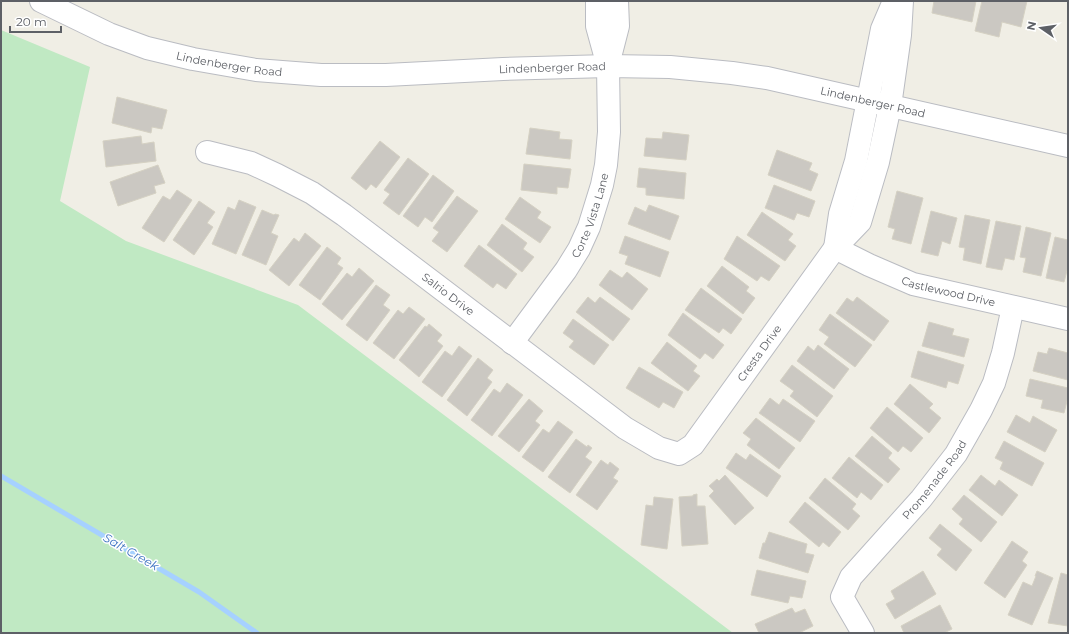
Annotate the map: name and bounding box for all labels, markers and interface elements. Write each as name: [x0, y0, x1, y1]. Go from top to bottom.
scale bar: [10, 8, 61, 34]
north arrow: [1021, 8, 1061, 48]
text: 20 m: [16, 14, 47, 29]
text: N: [1023, 20, 1039, 32]
street label: Lindenberger Road: [175, 48, 283, 79]
street label: Lindenberger Road: [498, 59, 606, 76]
street label: Lindenberger Road: [819, 83, 927, 121]
street label: Corte Vista Lane: [568, 171, 611, 261]
street label: Salrio Drive: [419, 270, 478, 319]
street label: Castlewood Drive: [899, 273, 997, 309]
street label: Cresta Drive: [734, 322, 785, 384]
street label: Promenade Road: [899, 437, 970, 522]
water label: Salt Creek: [101, 530, 162, 574]

